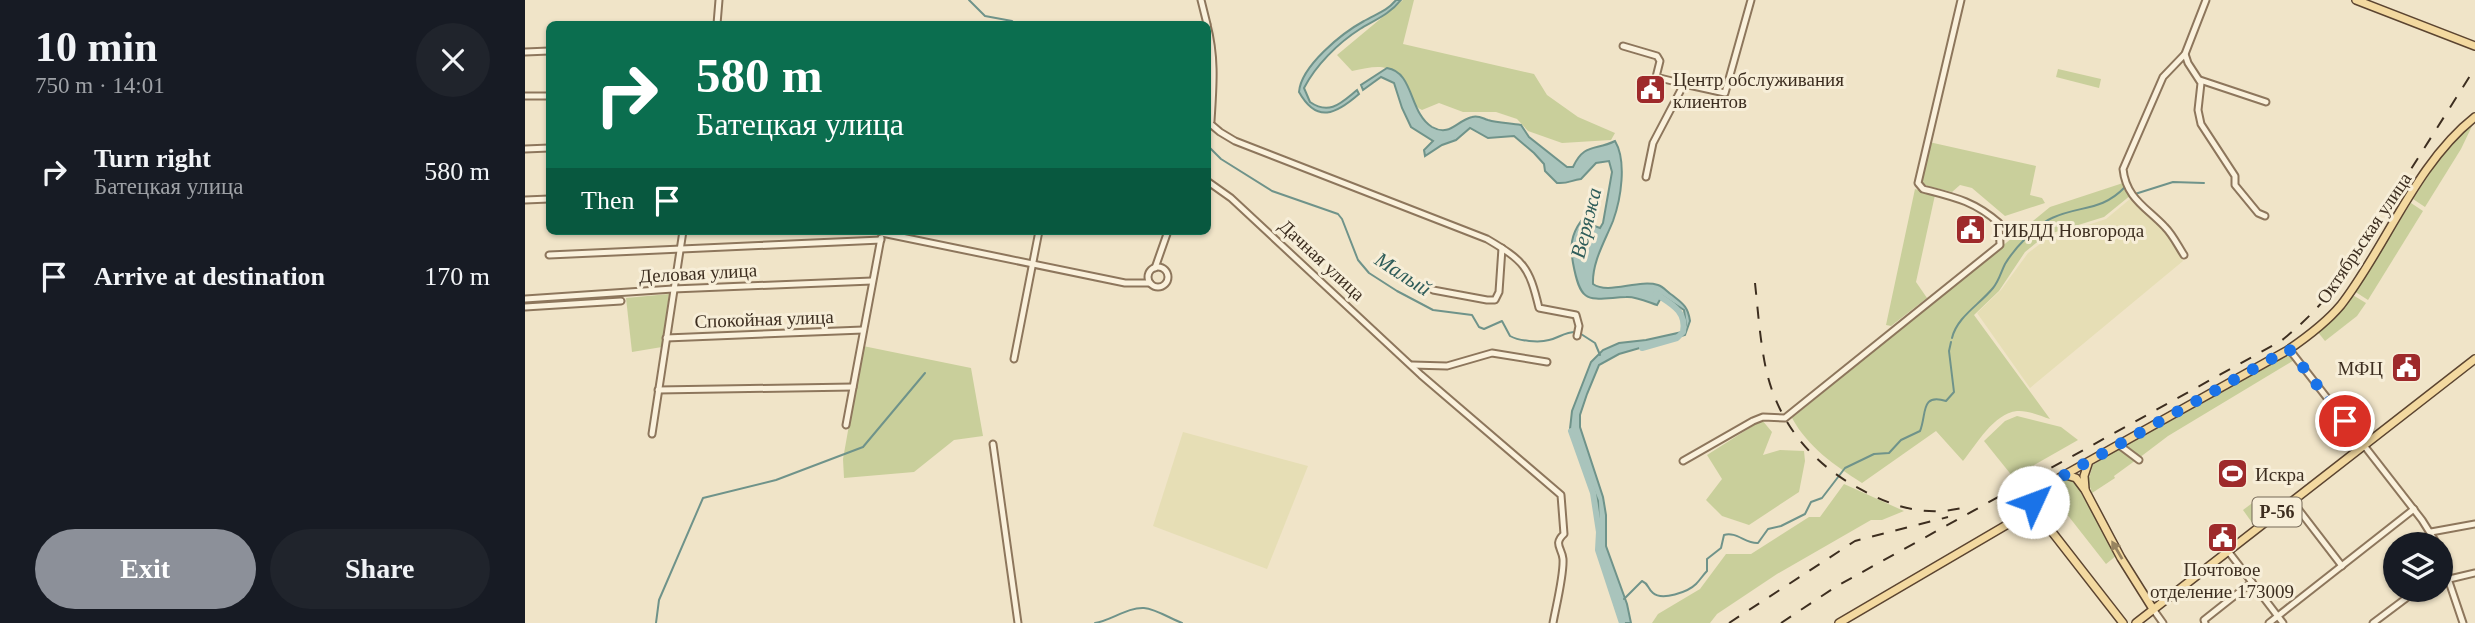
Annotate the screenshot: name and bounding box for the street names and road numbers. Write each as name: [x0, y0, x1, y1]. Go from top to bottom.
street label: Октябрьская улица: [2312, 168, 2416, 308]
street label: Дачная улица: [1275, 215, 1370, 305]
street label: Деловая улица: [638, 259, 758, 287]
street label: Спокойная улица: [694, 306, 835, 332]
road number: Р-56: [2253, 498, 2301, 526]

